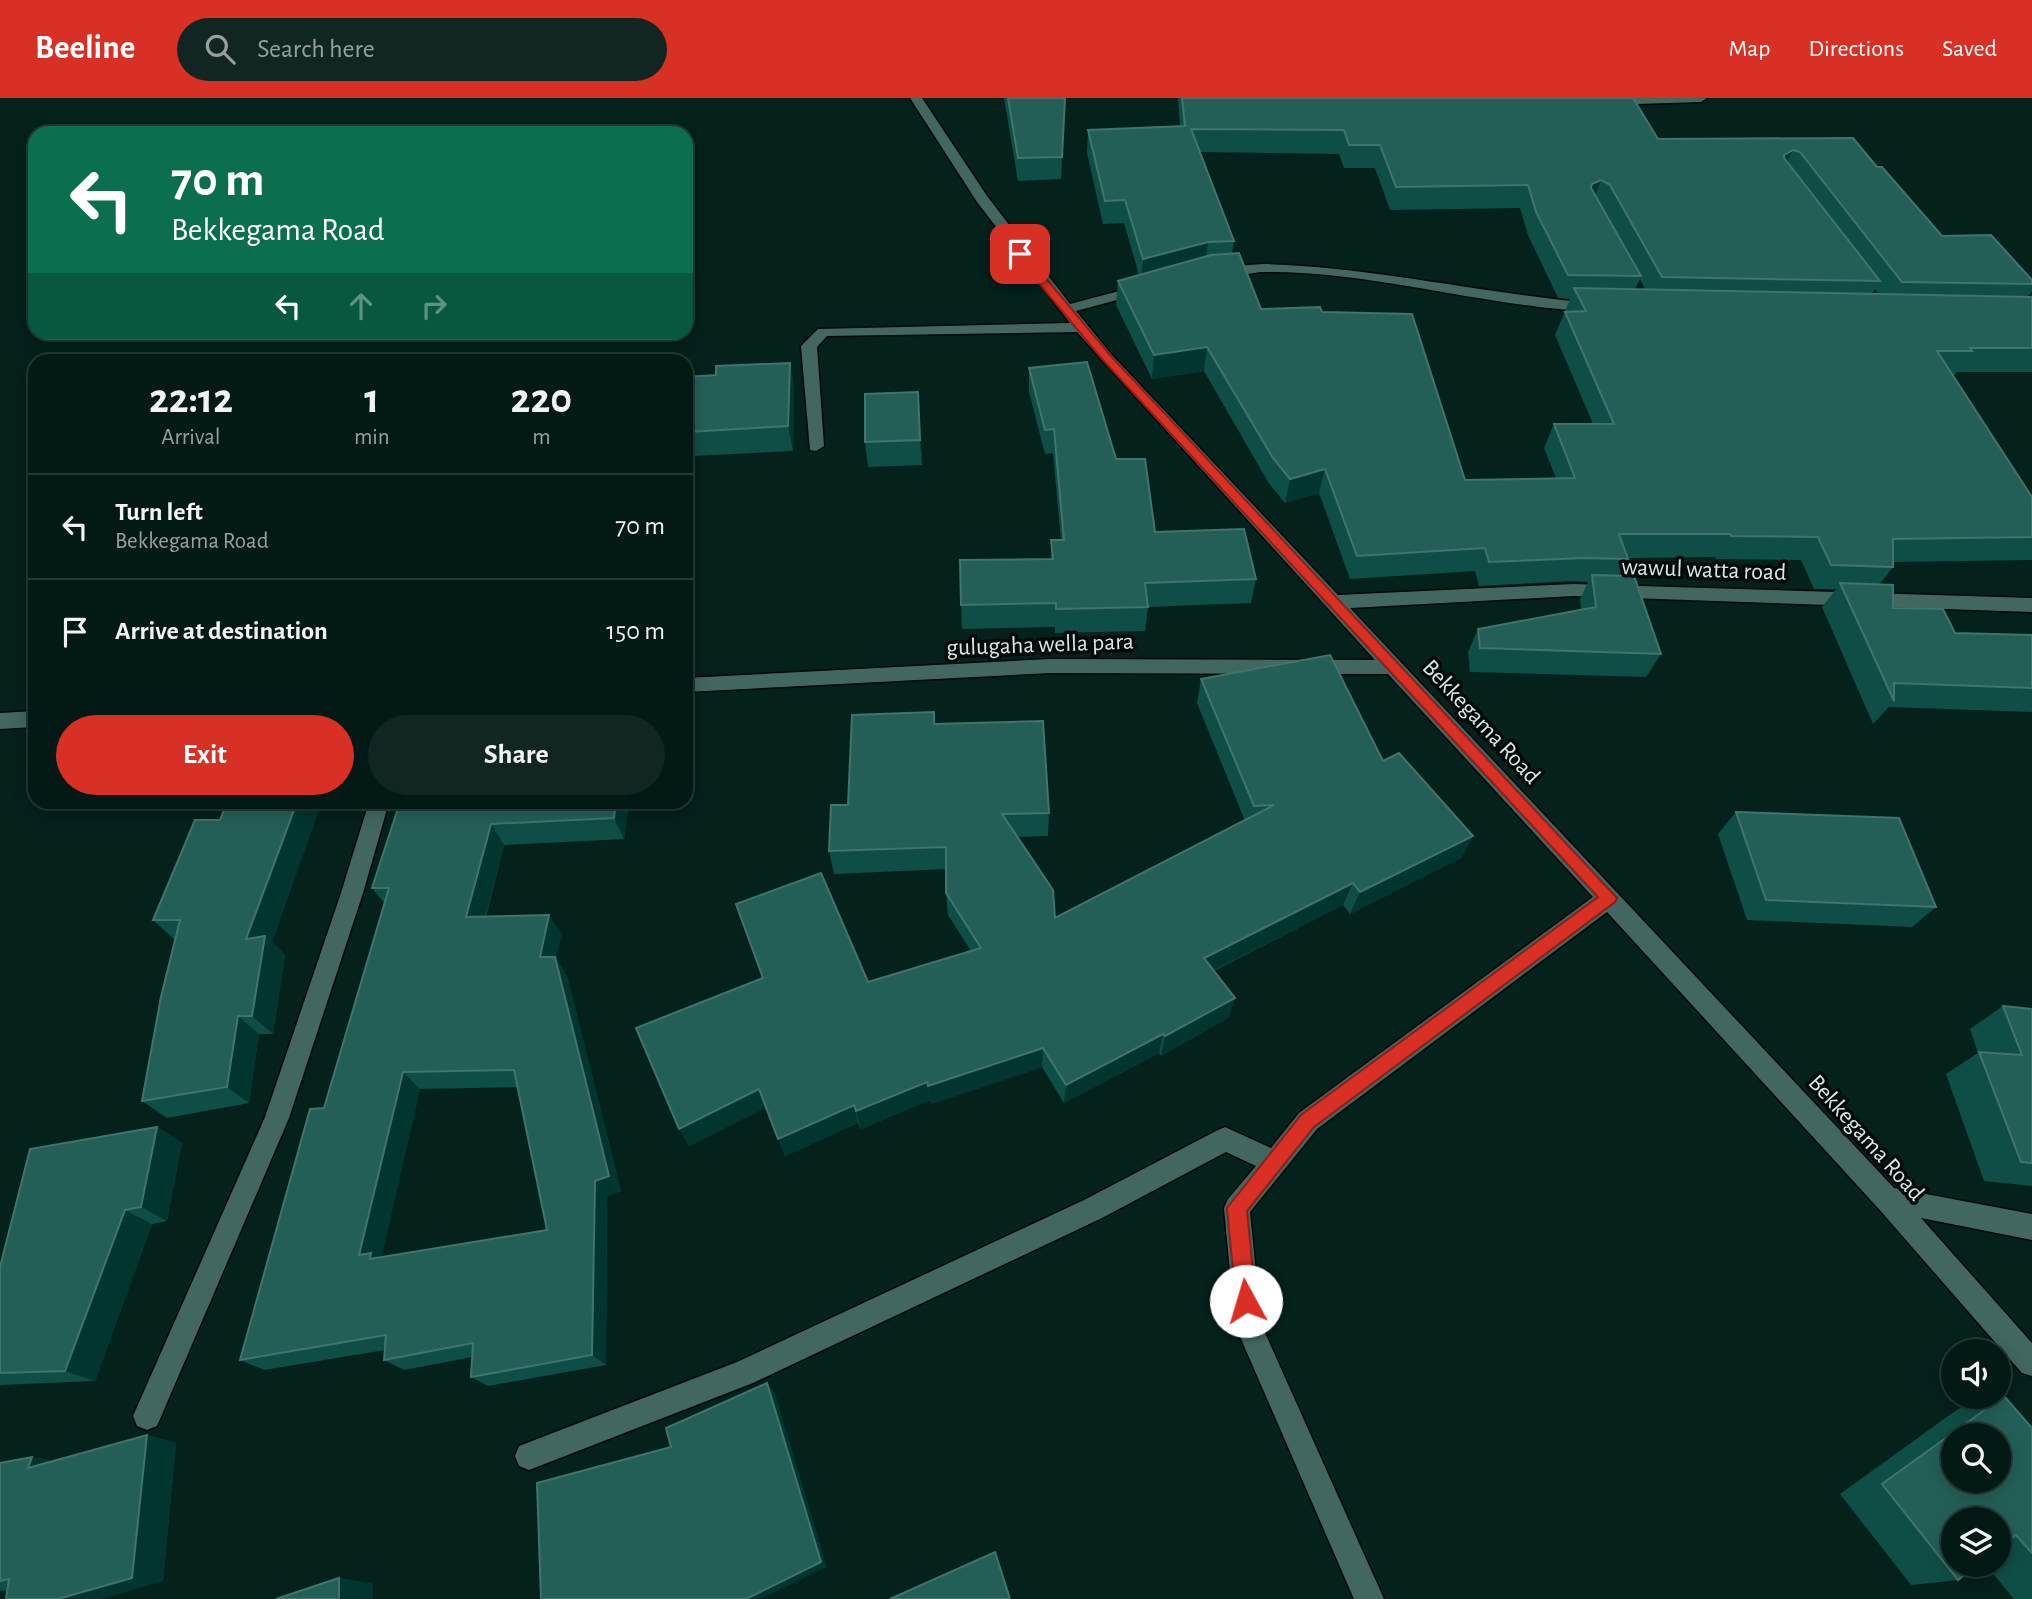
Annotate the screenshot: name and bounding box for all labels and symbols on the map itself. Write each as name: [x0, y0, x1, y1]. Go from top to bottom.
pin: [990, 224, 1050, 284]
street label: wawul watta road: [1621, 555, 1787, 585]
street label: gulugaha wella para: [946, 630, 1134, 660]
street label: Bekkegama Road: [1418, 655, 1544, 789]
street label: Bekkegama Road: [1803, 1070, 1929, 1206]
position arrow: [1209, 1264, 1283, 1338]

